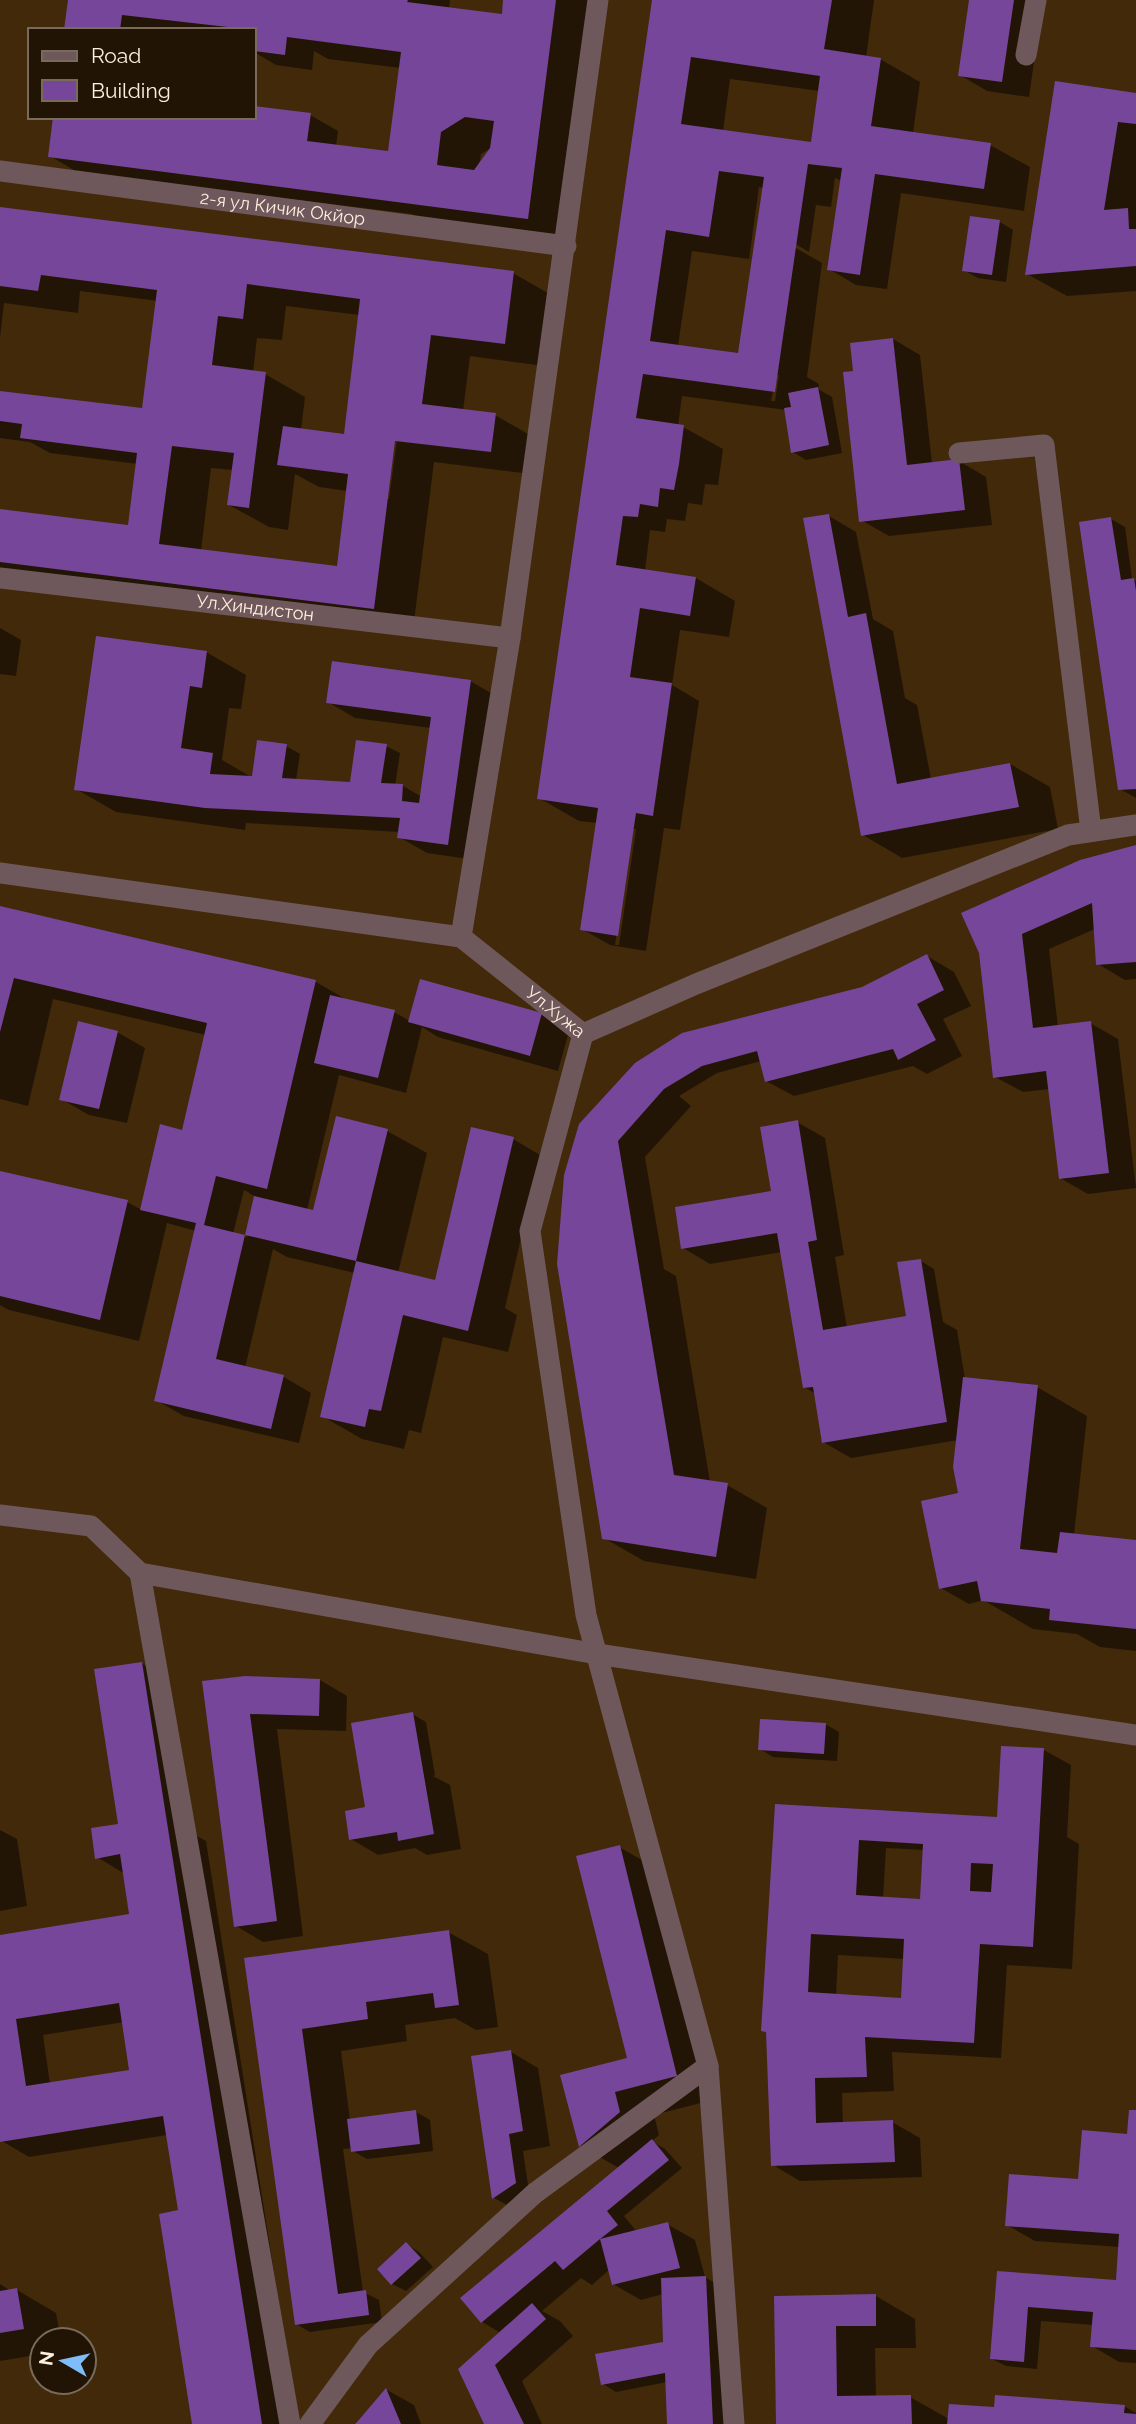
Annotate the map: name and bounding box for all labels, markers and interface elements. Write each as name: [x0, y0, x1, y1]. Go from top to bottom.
legend: [28, 28, 256, 119]
text: Road: [91, 43, 141, 68]
text: Building: [91, 78, 171, 103]
street label: 2-я ул Кичик Окйор: [199, 187, 367, 229]
street label: Ул.Хиндистон: [195, 590, 315, 625]
street label: Ул.Хужа: [522, 982, 590, 1042]
north arrow: [28, 2326, 98, 2396]
text: N: [34, 2349, 58, 2367]

